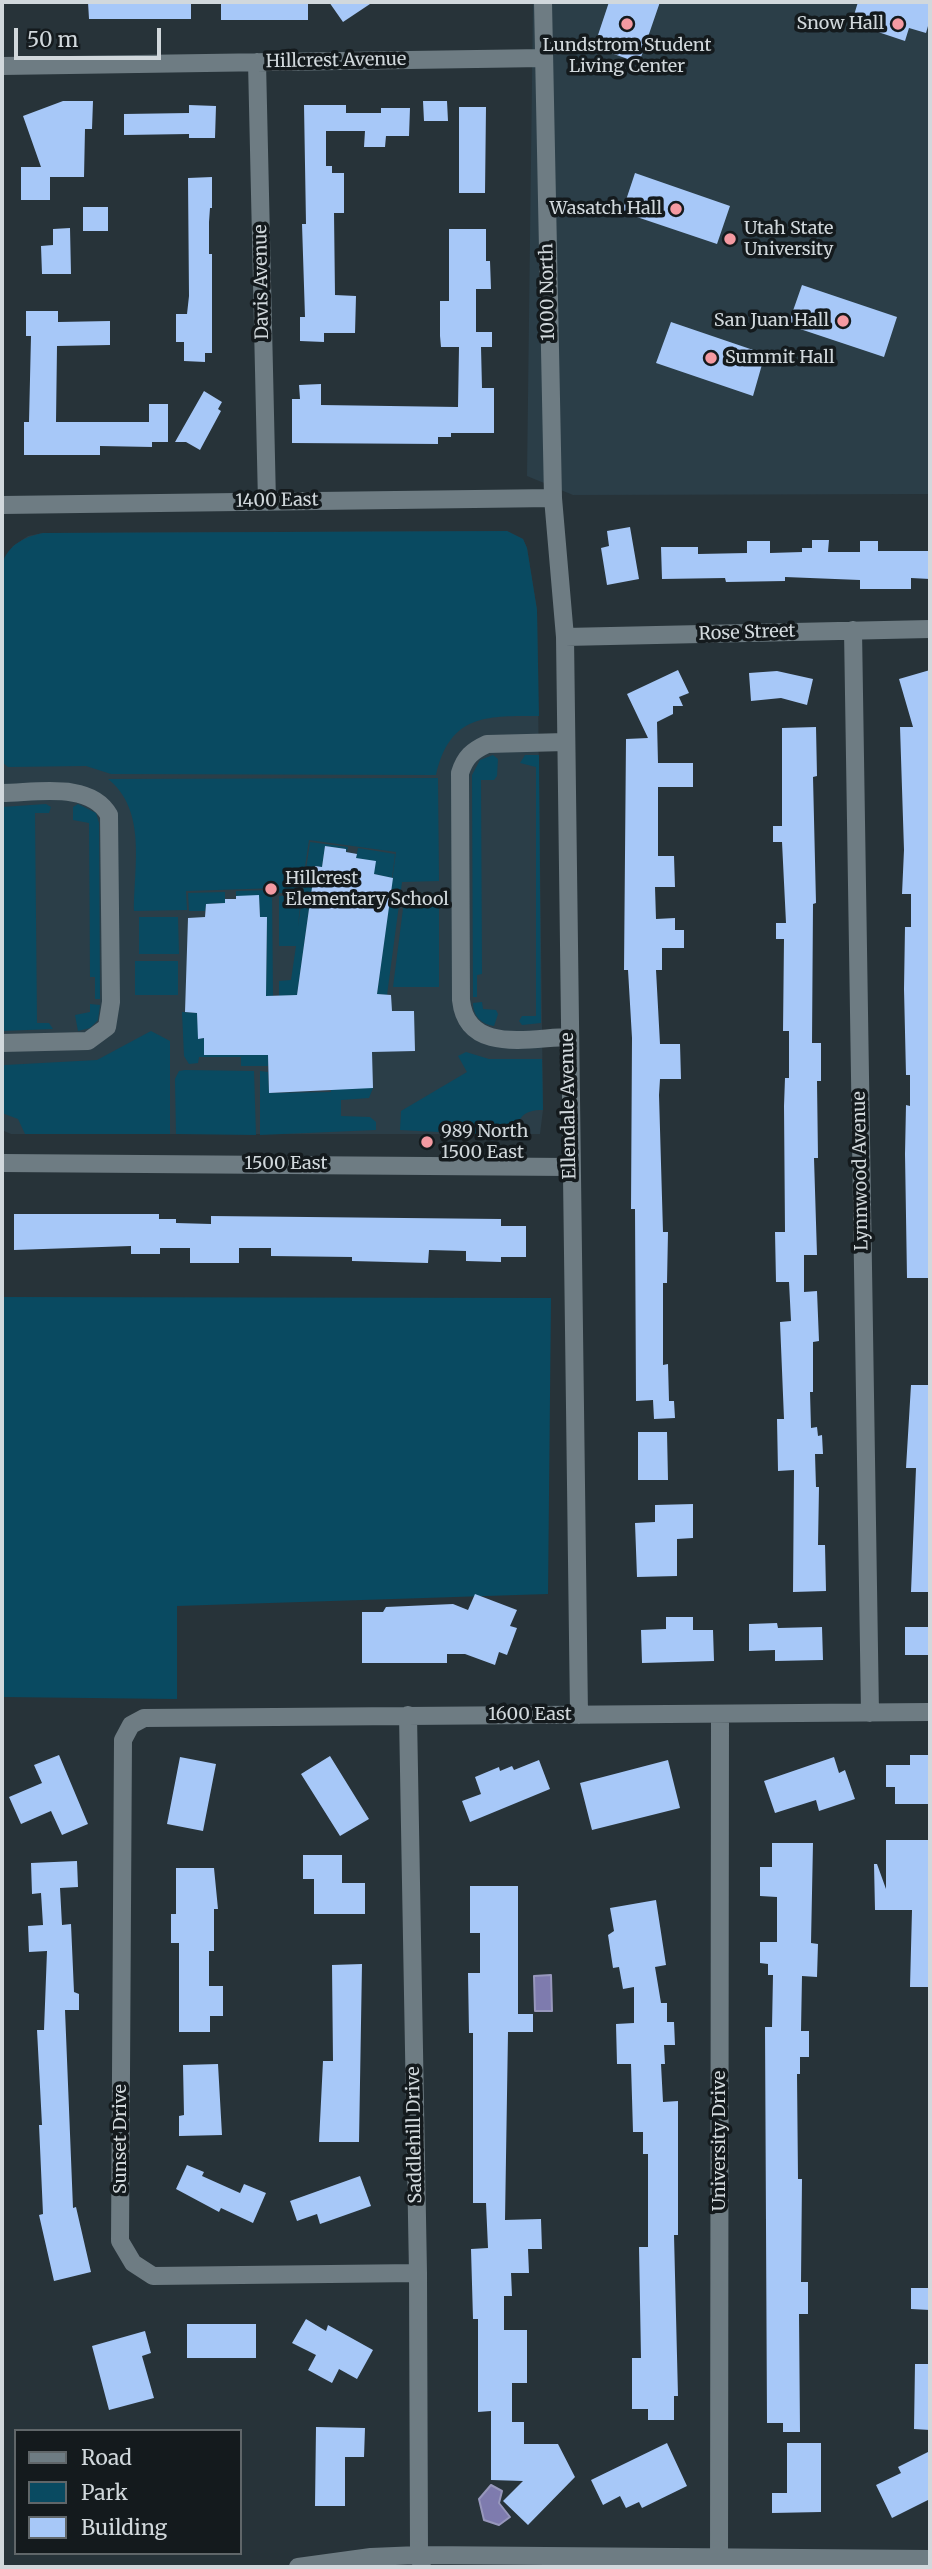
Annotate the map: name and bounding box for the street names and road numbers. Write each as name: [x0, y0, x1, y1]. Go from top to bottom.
street label: Hillcrest Avenue: [265, 49, 407, 73]
street label: Davis Avenue: [250, 224, 274, 340]
street label: 1000 North: [536, 243, 560, 341]
street label: 1400 East: [235, 489, 319, 513]
street label: Rose Street: [698, 621, 796, 645]
street label: Ellendale Avenue: [557, 1032, 581, 1180]
street label: Lynnwood Avenue: [849, 1091, 873, 1251]
street label: 1500 East: [244, 1153, 328, 1175]
street label: 1600 East: [488, 1704, 572, 1726]
street label: Saddlehill Drive: [403, 2066, 427, 2204]
street label: University Drive: [709, 2071, 731, 2211]
street label: Sunset Drive: [110, 2084, 132, 2194]

